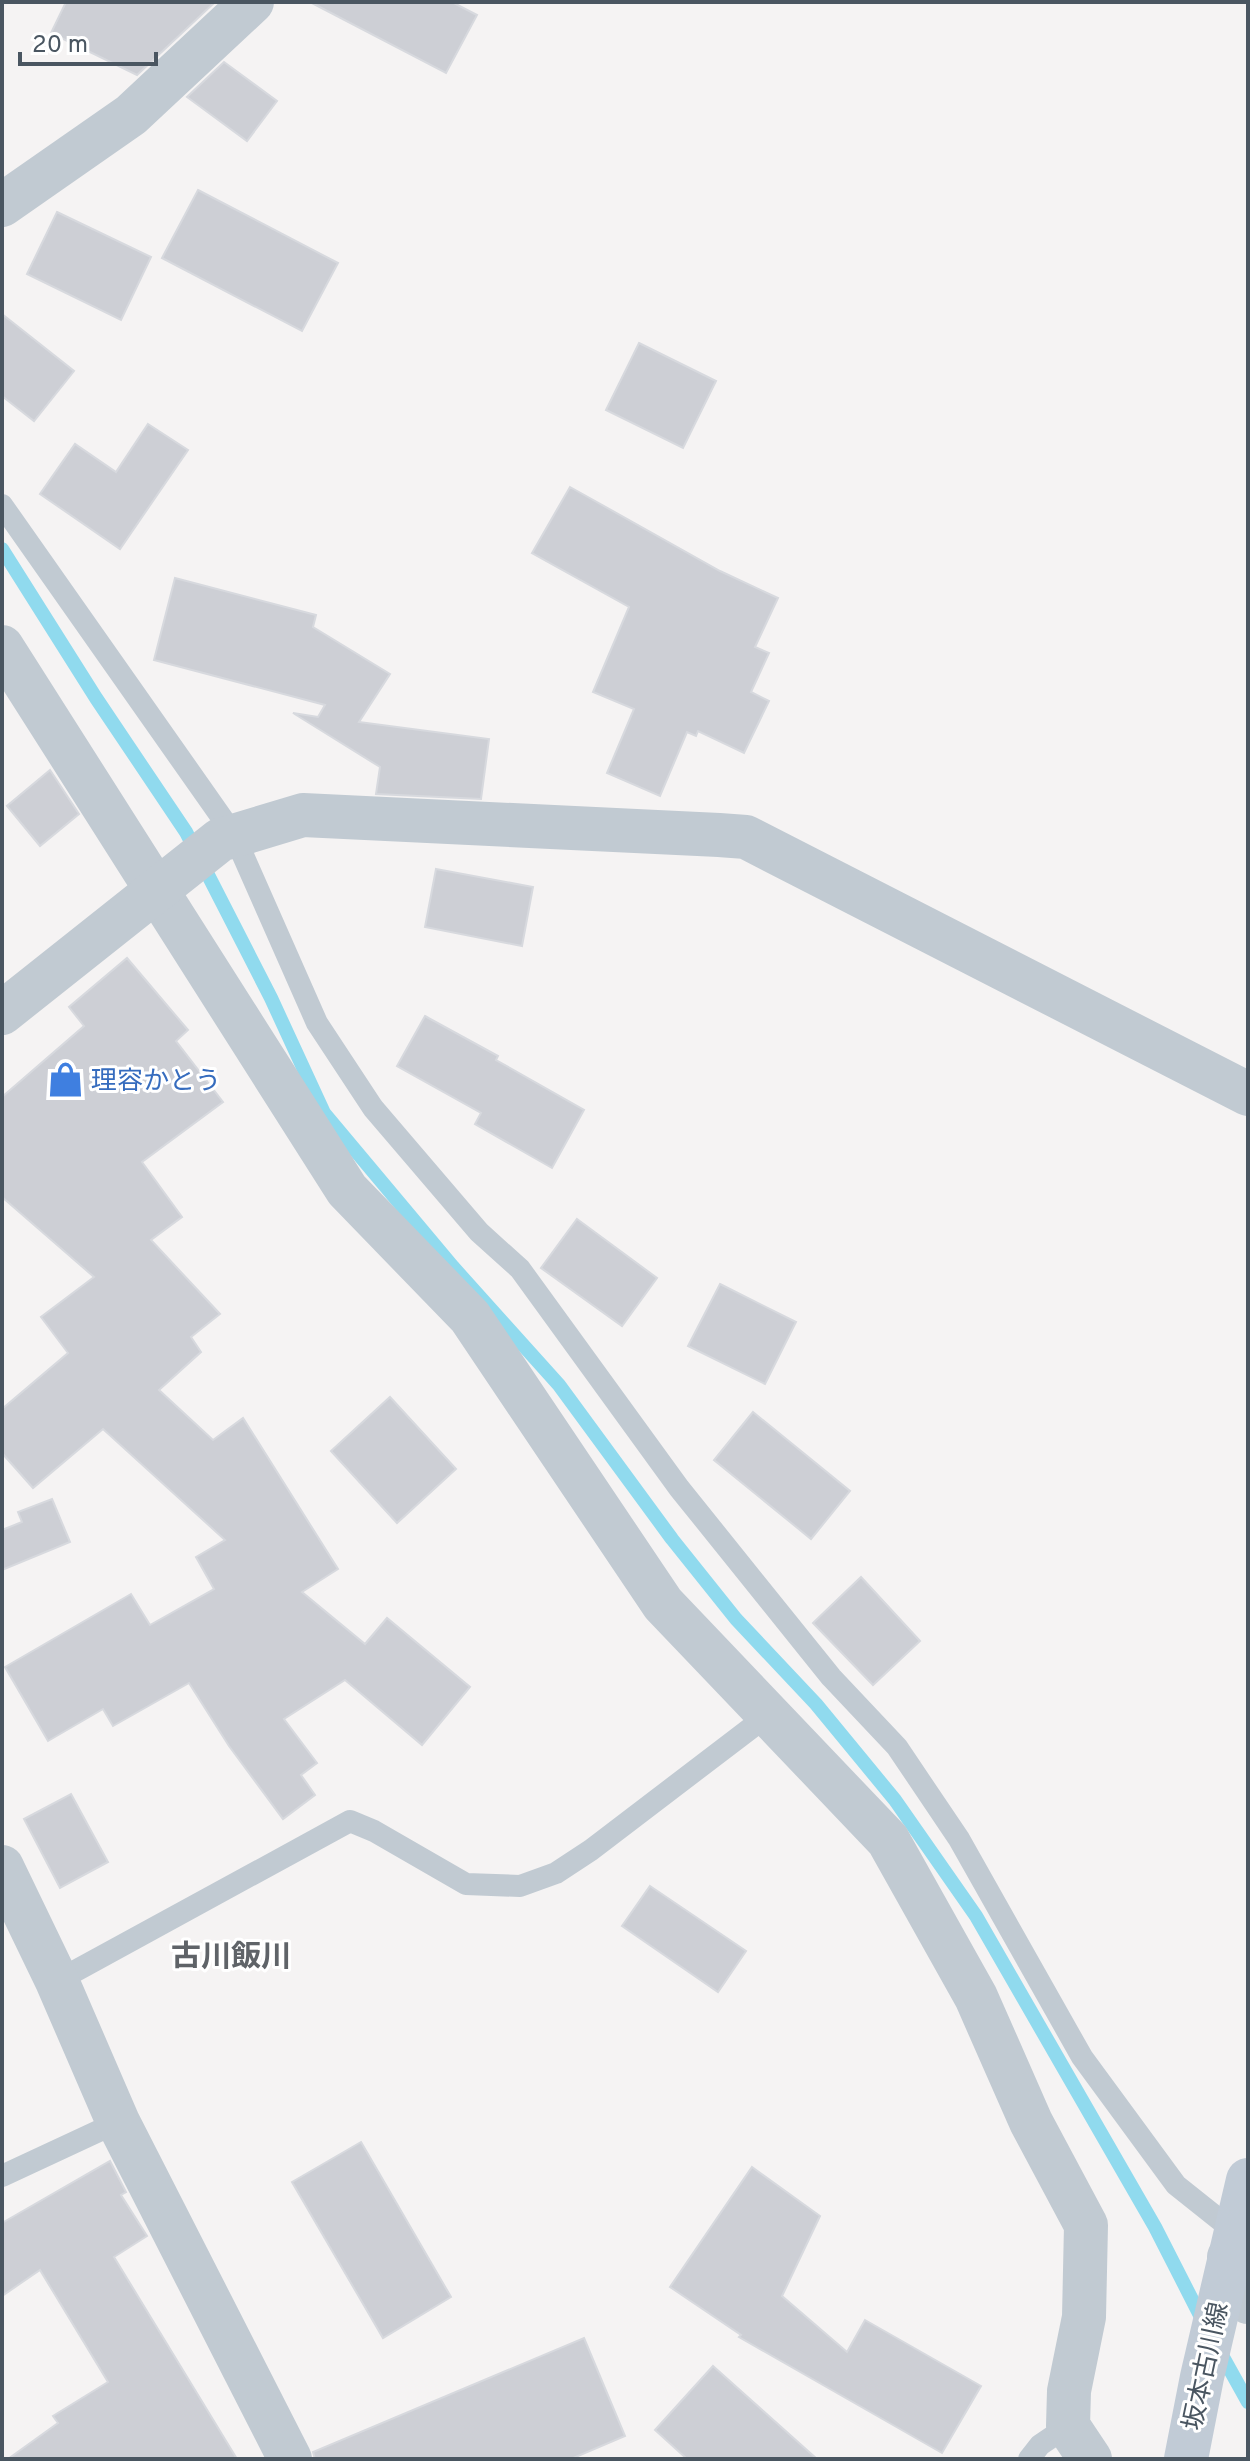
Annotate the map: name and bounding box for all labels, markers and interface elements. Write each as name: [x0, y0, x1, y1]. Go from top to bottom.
scale bar: [20, 16, 156, 66]
text: 20 m: [32, 31, 88, 61]
shop icon: 理容かとう: [46, 1061, 84, 1099]
place label: 理容かとう: [91, 1066, 221, 1099]
district label: 古川飯川: [171, 1940, 291, 1977]
street label: 坂本古川線: [1178, 2300, 1237, 2434]

